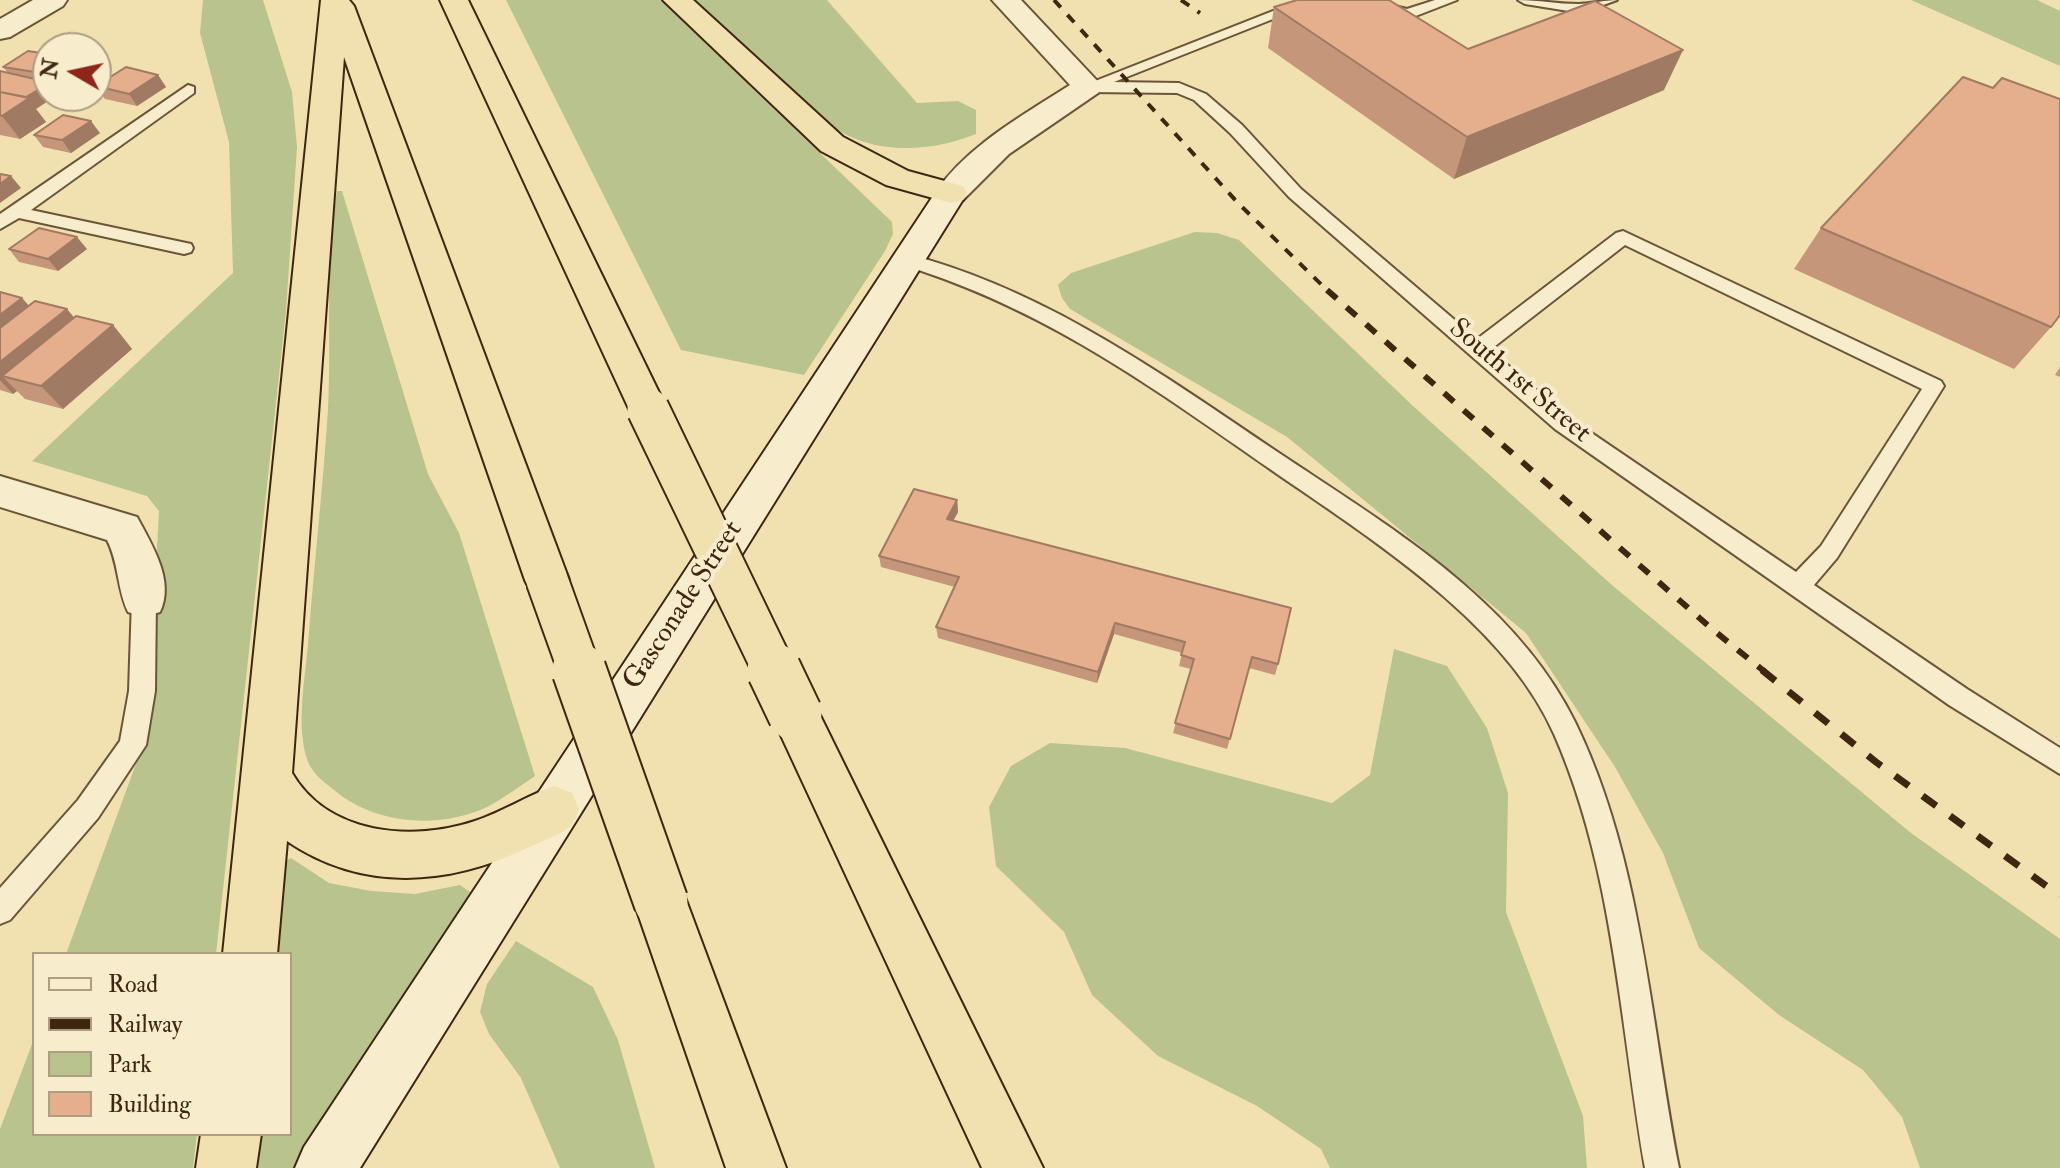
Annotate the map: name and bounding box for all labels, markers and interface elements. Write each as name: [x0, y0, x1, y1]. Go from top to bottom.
north arrow: [32, 32, 112, 112]
text: N: [35, 57, 66, 80]
street label: South 1st Street: [1441, 313, 1597, 451]
street label: Gasconade Street: [617, 515, 751, 697]
legend: [32, 952, 292, 1136]
text: Road: [108, 969, 158, 1000]
text: Railway: [108, 1009, 182, 1040]
text: Park: [108, 1049, 152, 1080]
text: Building: [108, 1089, 191, 1120]

